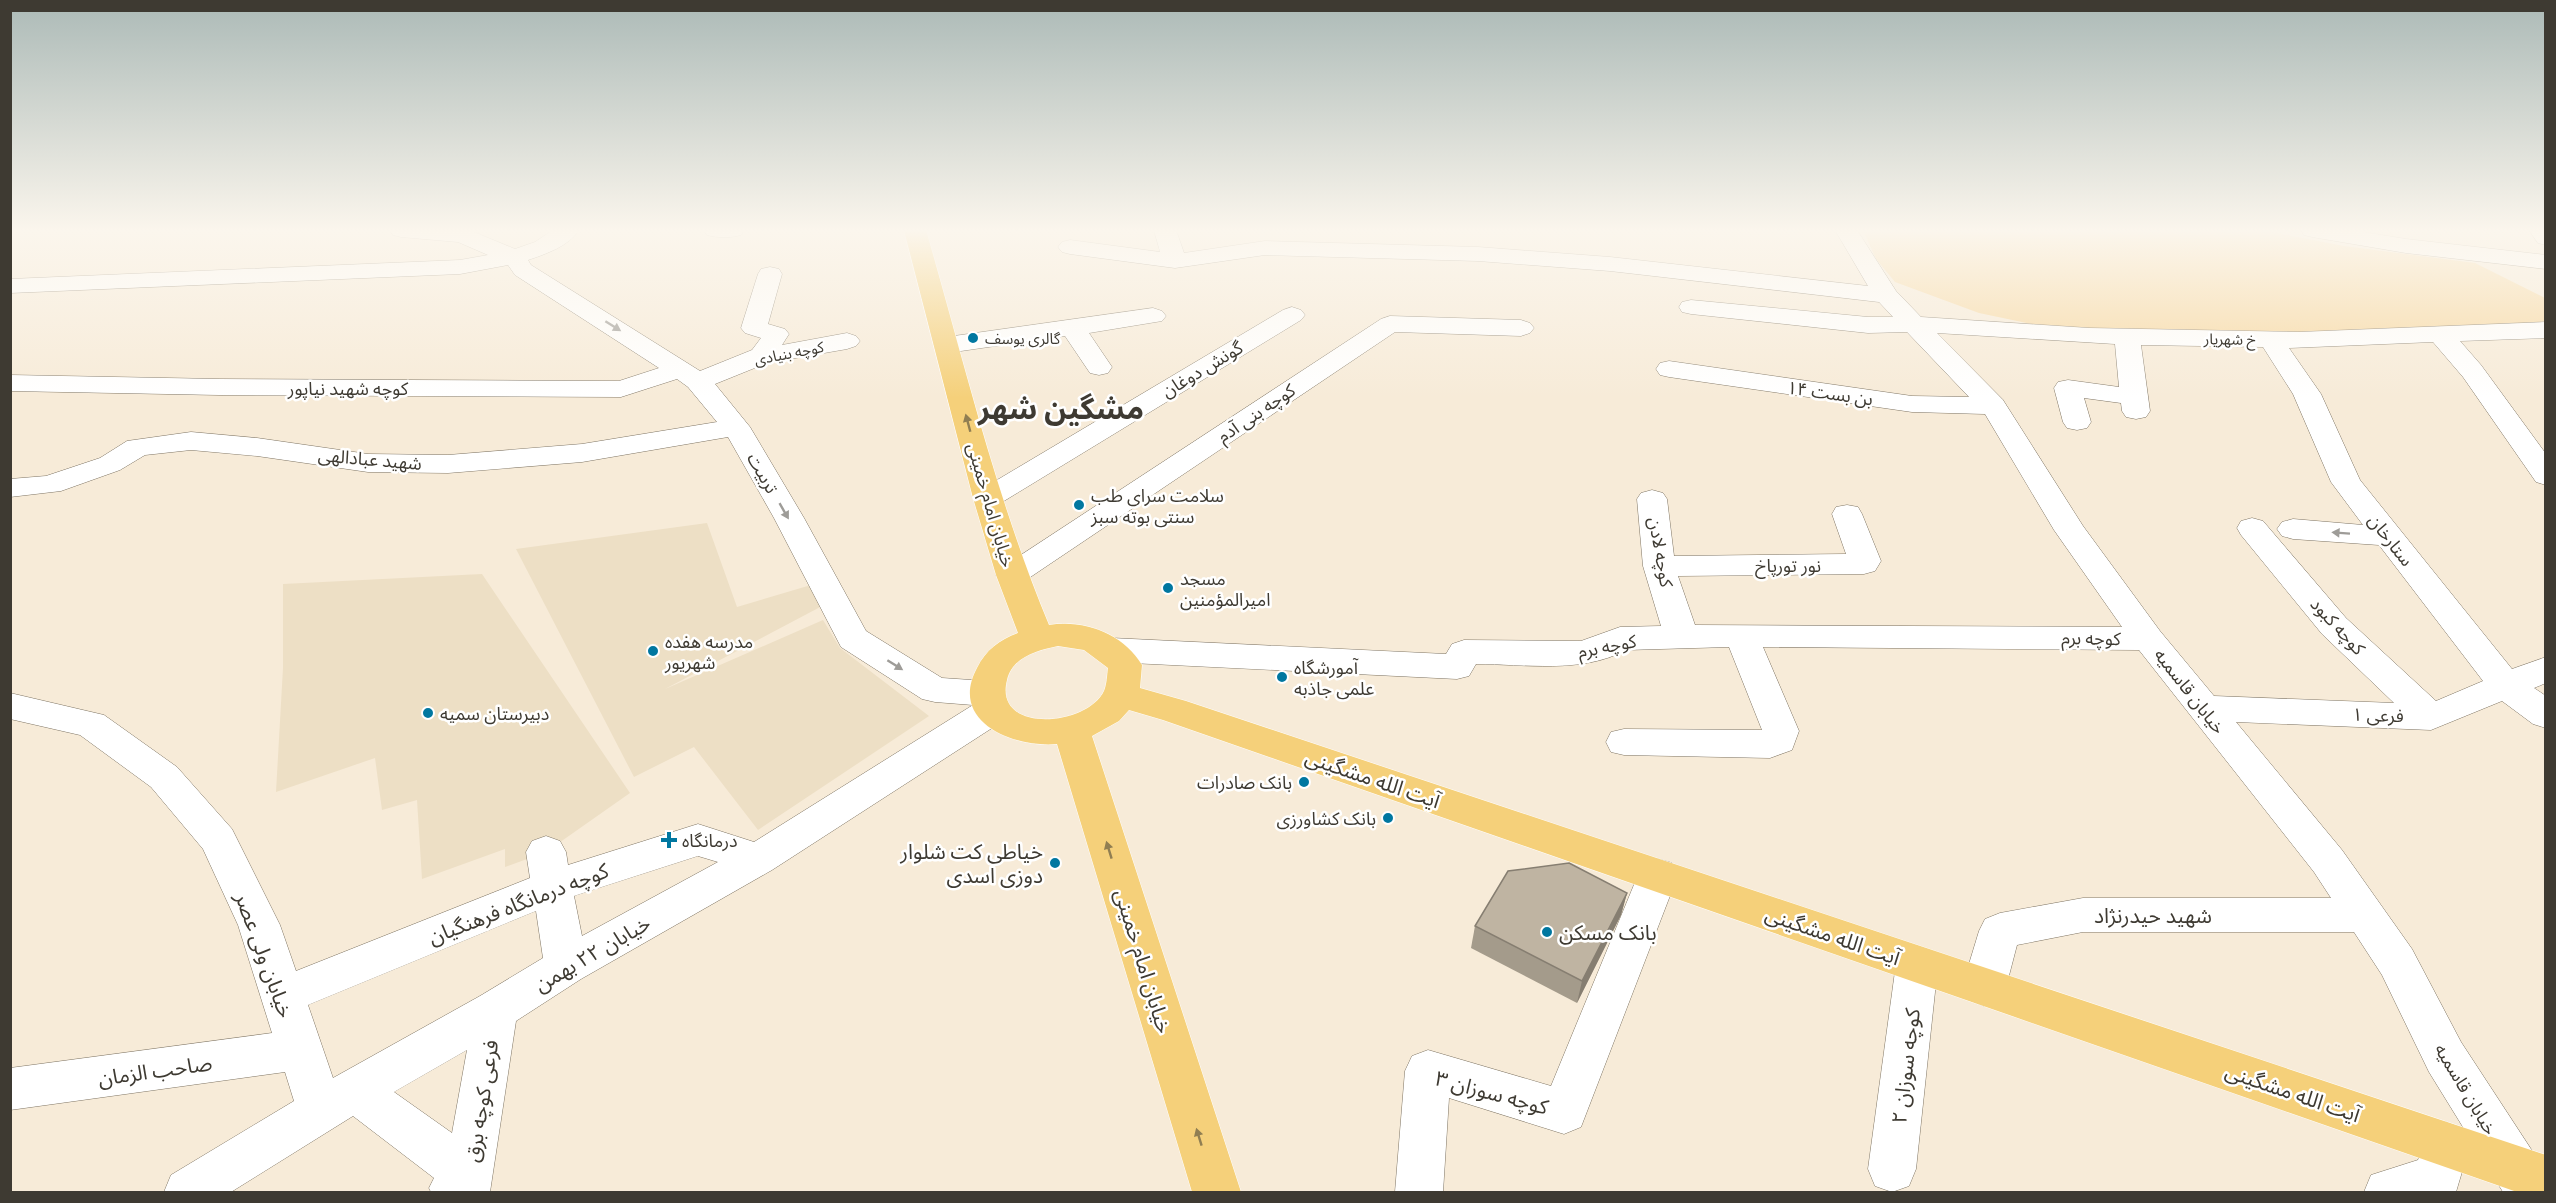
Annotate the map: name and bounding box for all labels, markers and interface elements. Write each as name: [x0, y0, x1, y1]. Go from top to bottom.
one-way arrow: [605, 320, 621, 331]
place label: گالری یوسف: [985, 329, 1061, 348]
street label: خ شهریار: [2203, 329, 2256, 352]
marker: گالری یوسف: [966, 331, 980, 345]
street label: گونش دوغان: [1157, 335, 1247, 402]
street label: کوچه بنیادی: [753, 337, 826, 370]
street label: بن بست ۱۴: [1785, 376, 1875, 410]
street label: کوچه شهید نیاپور: [287, 377, 409, 400]
street label: کوچه بنی آدم: [1213, 378, 1302, 450]
district label: مشگین شهر: [976, 388, 1144, 427]
one-way arrow: [962, 414, 972, 432]
street label: خیابان امام خمینی: [959, 440, 1020, 571]
street label: شهید عبادالهی: [317, 443, 423, 475]
street label: تربیت: [742, 449, 784, 497]
place label: سلامت سرای طب سنتی بوته سبز: [1090, 484, 1224, 528]
marker: سلامت سرای طب سنتی بوته سبز: [1072, 498, 1086, 512]
one-way arrow: [779, 503, 789, 520]
street label: ستارخان: [2363, 509, 2419, 571]
street label: کوچه لادن: [1643, 515, 1679, 589]
one-way arrow: [2331, 528, 2350, 537]
street label: نور تورپاخ: [1755, 554, 1821, 579]
place label: مسجد امیرالمؤمنین: [1180, 567, 1270, 611]
marker: مسجد امیرالمؤمنین: [1161, 581, 1175, 595]
street label: کوچه کبود: [2306, 593, 2371, 660]
street label: کوچه برم: [2061, 626, 2121, 653]
street label: کوچه برم: [1576, 629, 1639, 666]
place label: مدرسه هفده شهریور: [664, 630, 753, 674]
marker: مدرسه هفده شهریور: [646, 644, 660, 658]
street label: خیابان قاسمیه: [2149, 644, 2231, 738]
place label: آمورشگاه علمی جاذبه: [1294, 656, 1374, 700]
one-way arrow: [887, 660, 903, 671]
marker: آمورشگاه علمی جاذبه: [1275, 670, 1289, 684]
place label: دبیرستان سمیه: [440, 702, 549, 725]
street label: فرعی ۱: [2352, 703, 2404, 727]
marker: دبیرستان سمیه: [421, 706, 435, 720]
street label: آیت الله مشگینی: [1302, 742, 1445, 814]
place label: بانک صادرات: [1197, 771, 1292, 794]
marker: بانک صادرات: [1297, 775, 1311, 789]
place label: بانک کشاورزی: [1276, 807, 1376, 830]
marker: بانک کشاورزی: [1381, 811, 1395, 825]
place label: درمانگاه: [682, 829, 738, 852]
marker: درمانگاه: [660, 831, 678, 849]
place label: خیاطی کت شلوار دوزی اسدی: [899, 837, 1043, 889]
one-way arrow: [1104, 841, 1113, 859]
street label: کوچه درمانگاه فرهنگیان: [424, 856, 612, 950]
marker: خیاطی کت شلوار دوزی اسدی: [1048, 856, 1062, 870]
street label: خیابان امام خمینی: [1106, 885, 1179, 1037]
street label: خیابان ولی عصر: [229, 888, 301, 1021]
street label: آیت الله مشگینی: [1762, 899, 1905, 971]
street label: شهید حیدرنژاد: [2094, 901, 2212, 929]
street label: خیابان ۲۲ بهمن: [529, 908, 655, 998]
place label: بانک مسکن: [1559, 918, 1657, 946]
marker: بانک مسکن: [1540, 925, 1554, 939]
street label: کوچه سوزان ۲: [1884, 1006, 1926, 1125]
street label: فرعی کوچه برق: [457, 1038, 505, 1164]
street label: خیابان قاسمیه: [2430, 1039, 2502, 1139]
street label: صاحب الزمان: [96, 1048, 214, 1092]
street label: آیت الله مشگینی: [2222, 1056, 2365, 1128]
street label: کوچه سوزان ۳: [1432, 1063, 1552, 1121]
one-way arrow: [1194, 1128, 1203, 1146]

